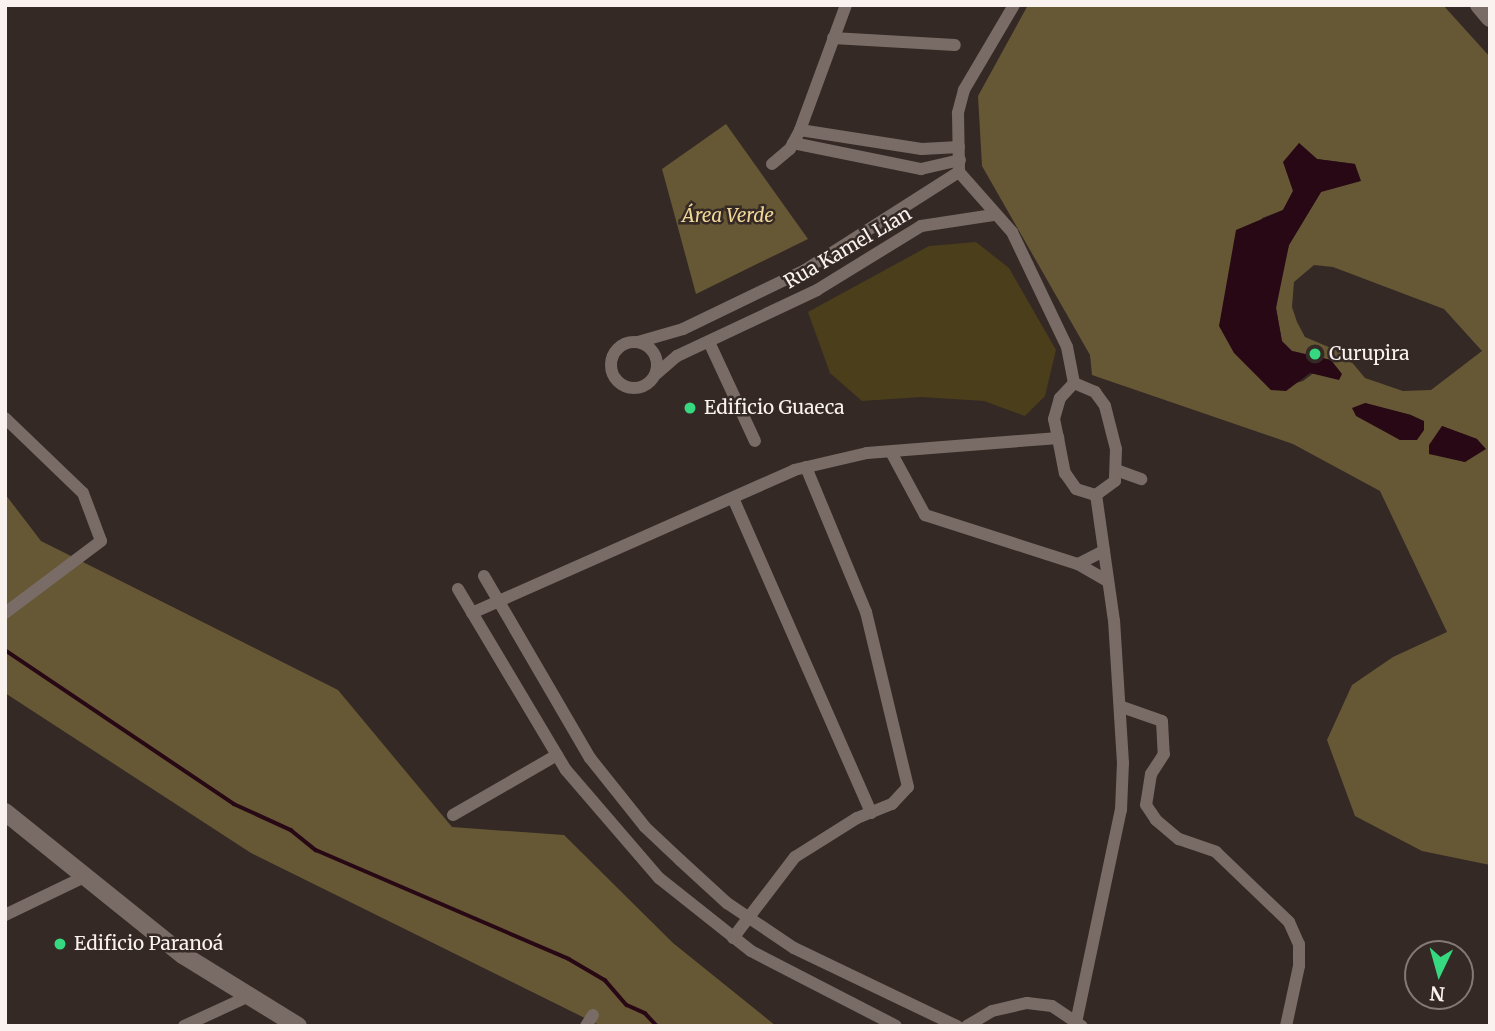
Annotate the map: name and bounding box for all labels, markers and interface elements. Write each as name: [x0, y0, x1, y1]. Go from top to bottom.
street label: Rua Kamel Lian: [780, 202, 916, 294]
park label: Área Verde: [682, 205, 774, 227]
place label: Curupira: [1329, 343, 1410, 365]
marker: Curupira: [1307, 346, 1323, 362]
place label: Edificio Guaeca: [704, 397, 844, 419]
marker: Edificio Guaeca: [682, 400, 698, 416]
place label: Edificio Paranoá: [74, 933, 223, 955]
marker: Edificio Paranoá: [52, 936, 68, 952]
north arrow: [1404, 940, 1474, 1010]
text: N: [1429, 981, 1446, 1007]

